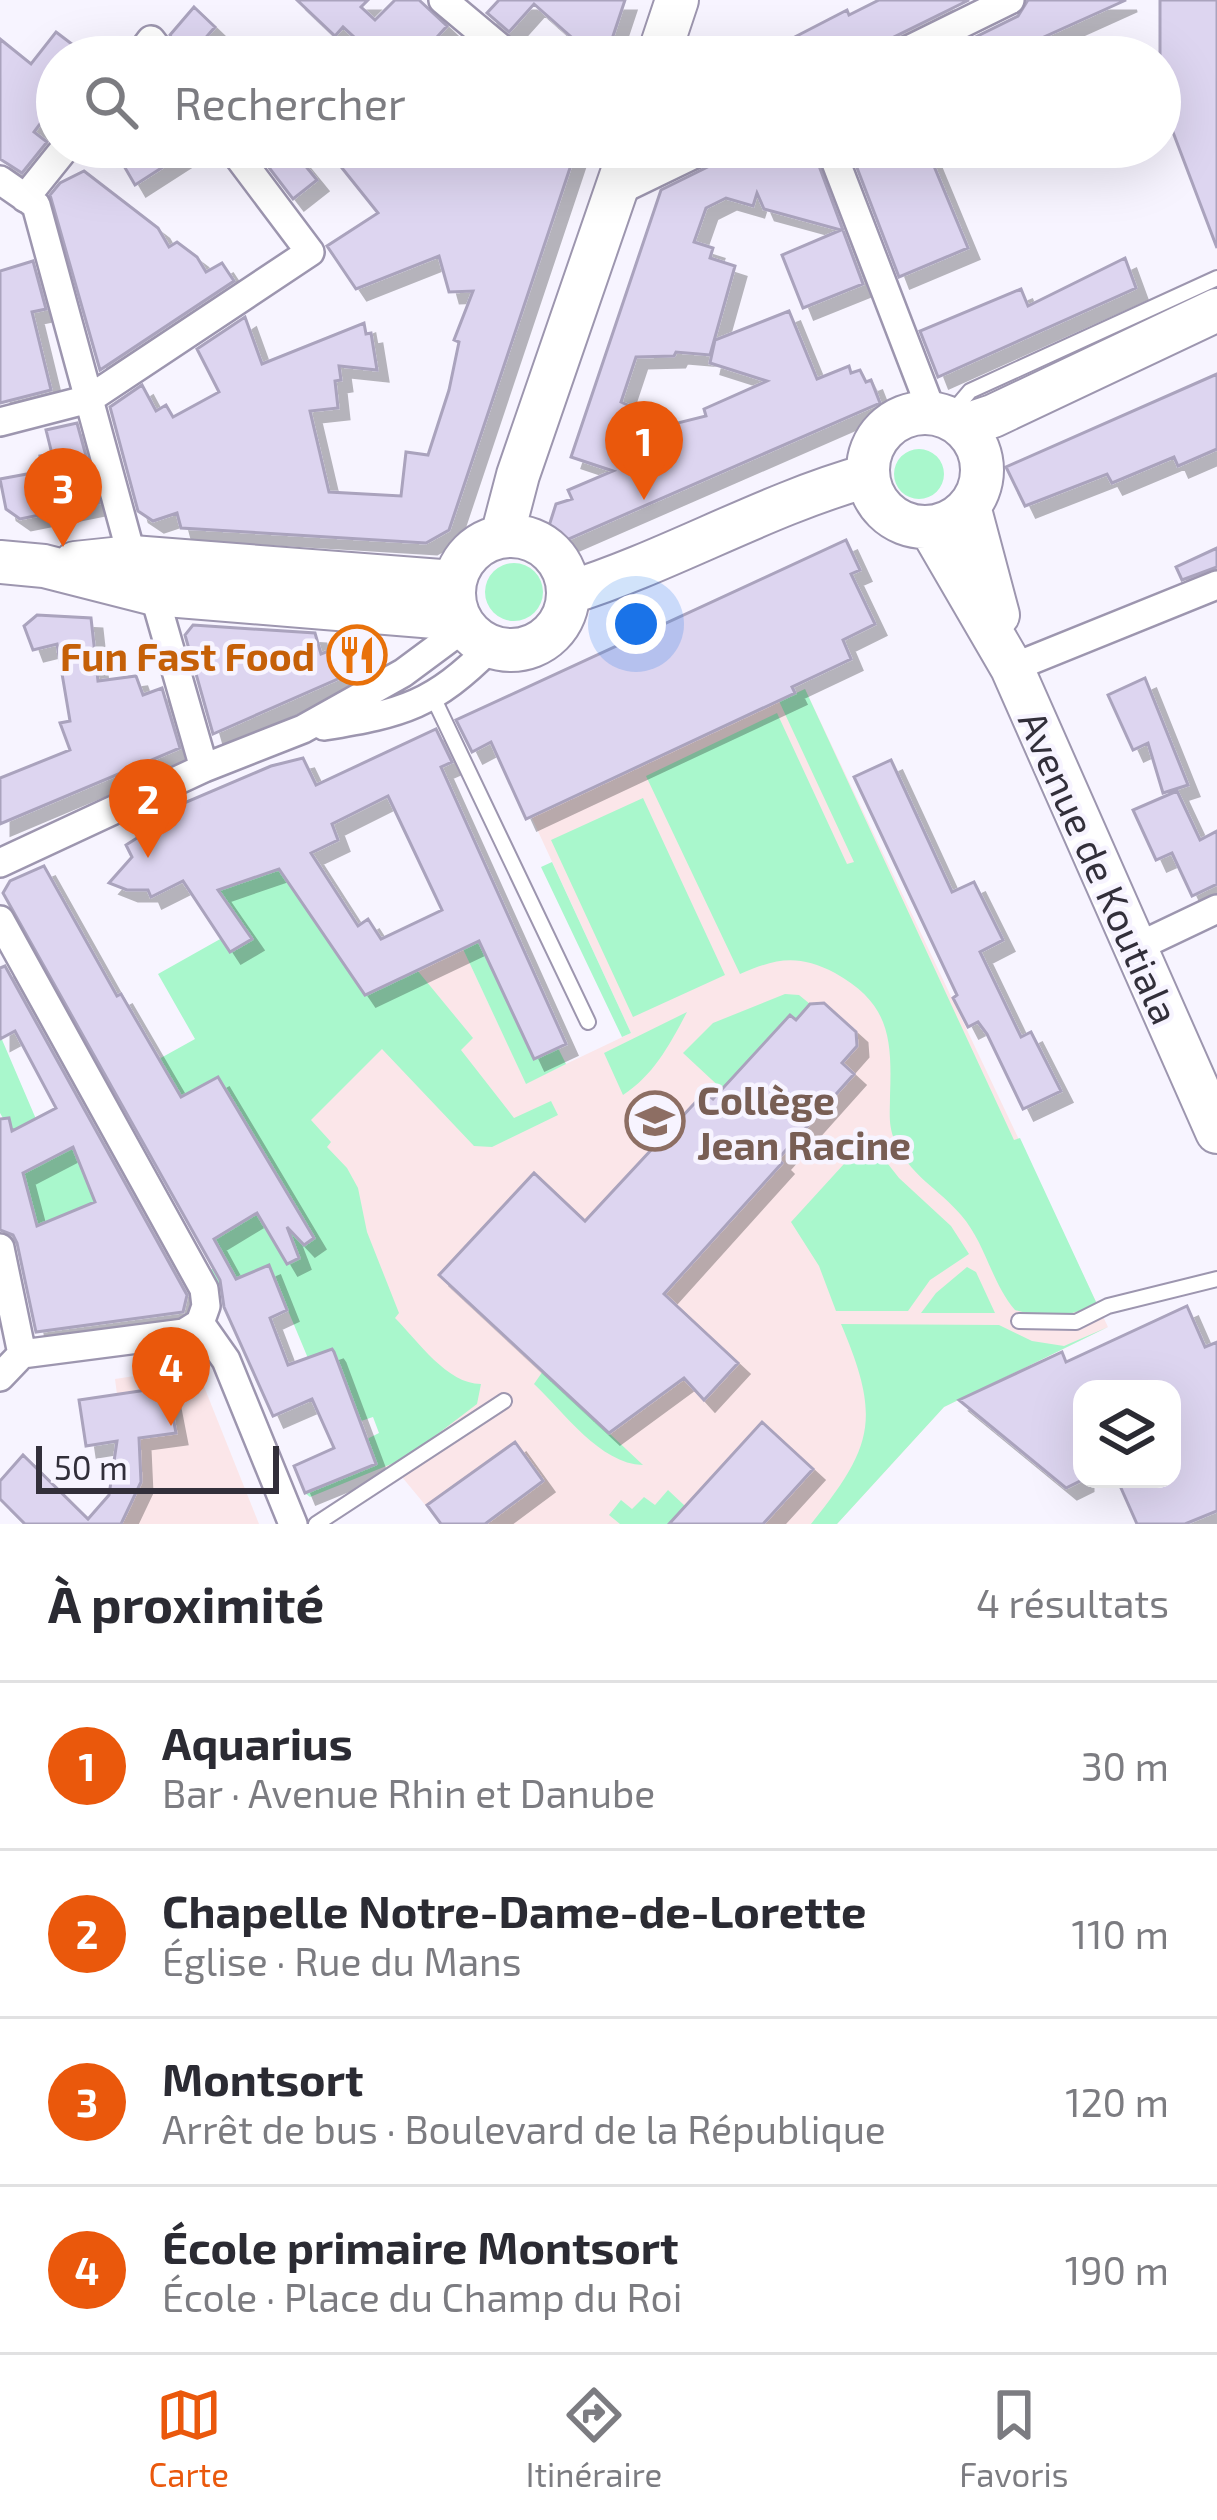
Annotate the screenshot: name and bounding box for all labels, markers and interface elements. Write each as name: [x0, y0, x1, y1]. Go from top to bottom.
search box: [36, 36, 1181, 168]
icon: search: [78, 69, 144, 135]
text: Rechercher: [174, 75, 406, 129]
pin: 1: [605, 401, 683, 500]
pin: 3: [24, 448, 102, 547]
your location: [606, 594, 666, 654]
restaurant icon: Fun Fast Food: [326, 624, 388, 686]
place label: Fun Fast Food: [60, 632, 315, 679]
street label: Avenue de Koutiala: [1010, 703, 1190, 1031]
pin: 2: [109, 759, 187, 858]
place label: Collège Jean Racine: [697, 1076, 911, 1168]
school or university icon: Collège Jean Racine: [624, 1090, 686, 1152]
pin: 4: [132, 1327, 210, 1426]
map controls: [1073, 1380, 1181, 1488]
button: layers: [1073, 1380, 1181, 1488]
scale bar: [36, 1440, 279, 1493]
text: 50 m: [54, 1447, 128, 1487]
text: À proximité: [48, 1572, 324, 1633]
text: 4 résultats: [976, 1579, 1169, 1626]
text: Aquarius: [162, 1715, 353, 1769]
text: 1: [79, 1742, 95, 1789]
text: 30 m: [1081, 1742, 1169, 1789]
text: Bar · Avenue Rhin et Danube: [162, 1769, 655, 1816]
text: Chapelle Notre-Dame-de-Lorette: [162, 1883, 866, 1937]
text: 2: [76, 1910, 98, 1957]
text: 110 m: [1072, 1910, 1169, 1957]
text: Église · Rue du Mans: [162, 1937, 522, 1984]
text: Montsort: [162, 2051, 363, 2105]
text: 3: [76, 2078, 98, 2125]
text: 120 m: [1065, 2078, 1169, 2125]
text: Arrêt de bus · Boulevard de la République: [162, 2105, 886, 2152]
text: École primaire Montsort: [162, 2219, 679, 2273]
text: 4: [75, 2246, 99, 2293]
text: 190 m: [1065, 2246, 1169, 2293]
text: École · Place du Champ du Roi: [162, 2273, 682, 2320]
tab: Carte: [148, 2382, 229, 2494]
tab: Itinéraire: [526, 2382, 662, 2494]
tab: Favoris: [959, 2382, 1069, 2494]

